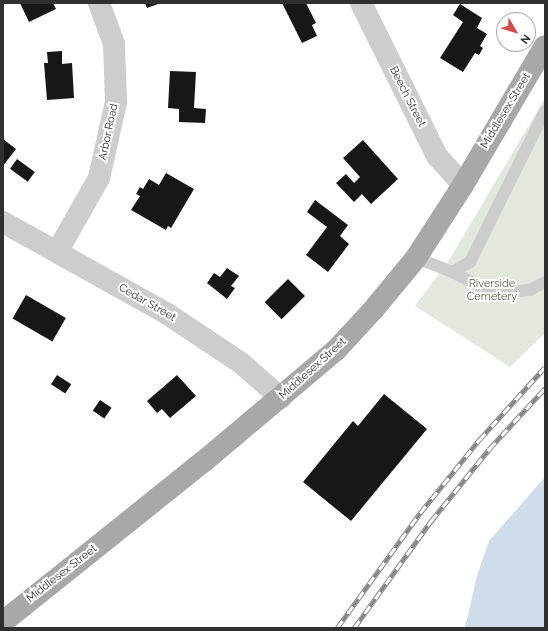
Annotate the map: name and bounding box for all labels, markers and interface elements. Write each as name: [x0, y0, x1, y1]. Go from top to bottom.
north arrow: [496, 12, 536, 52]
text: N: [517, 32, 533, 46]
street label: Beech Street: [386, 65, 428, 129]
street label: Middlesex Street: [478, 71, 534, 151]
street label: Arbor Road: [97, 102, 121, 162]
park label: Riverside Cemetery: [467, 278, 517, 304]
street label: Cedar Street: [116, 281, 178, 325]
street label: Middlesex Street: [277, 335, 349, 403]
street label: Middlesex Street: [24, 542, 100, 606]

